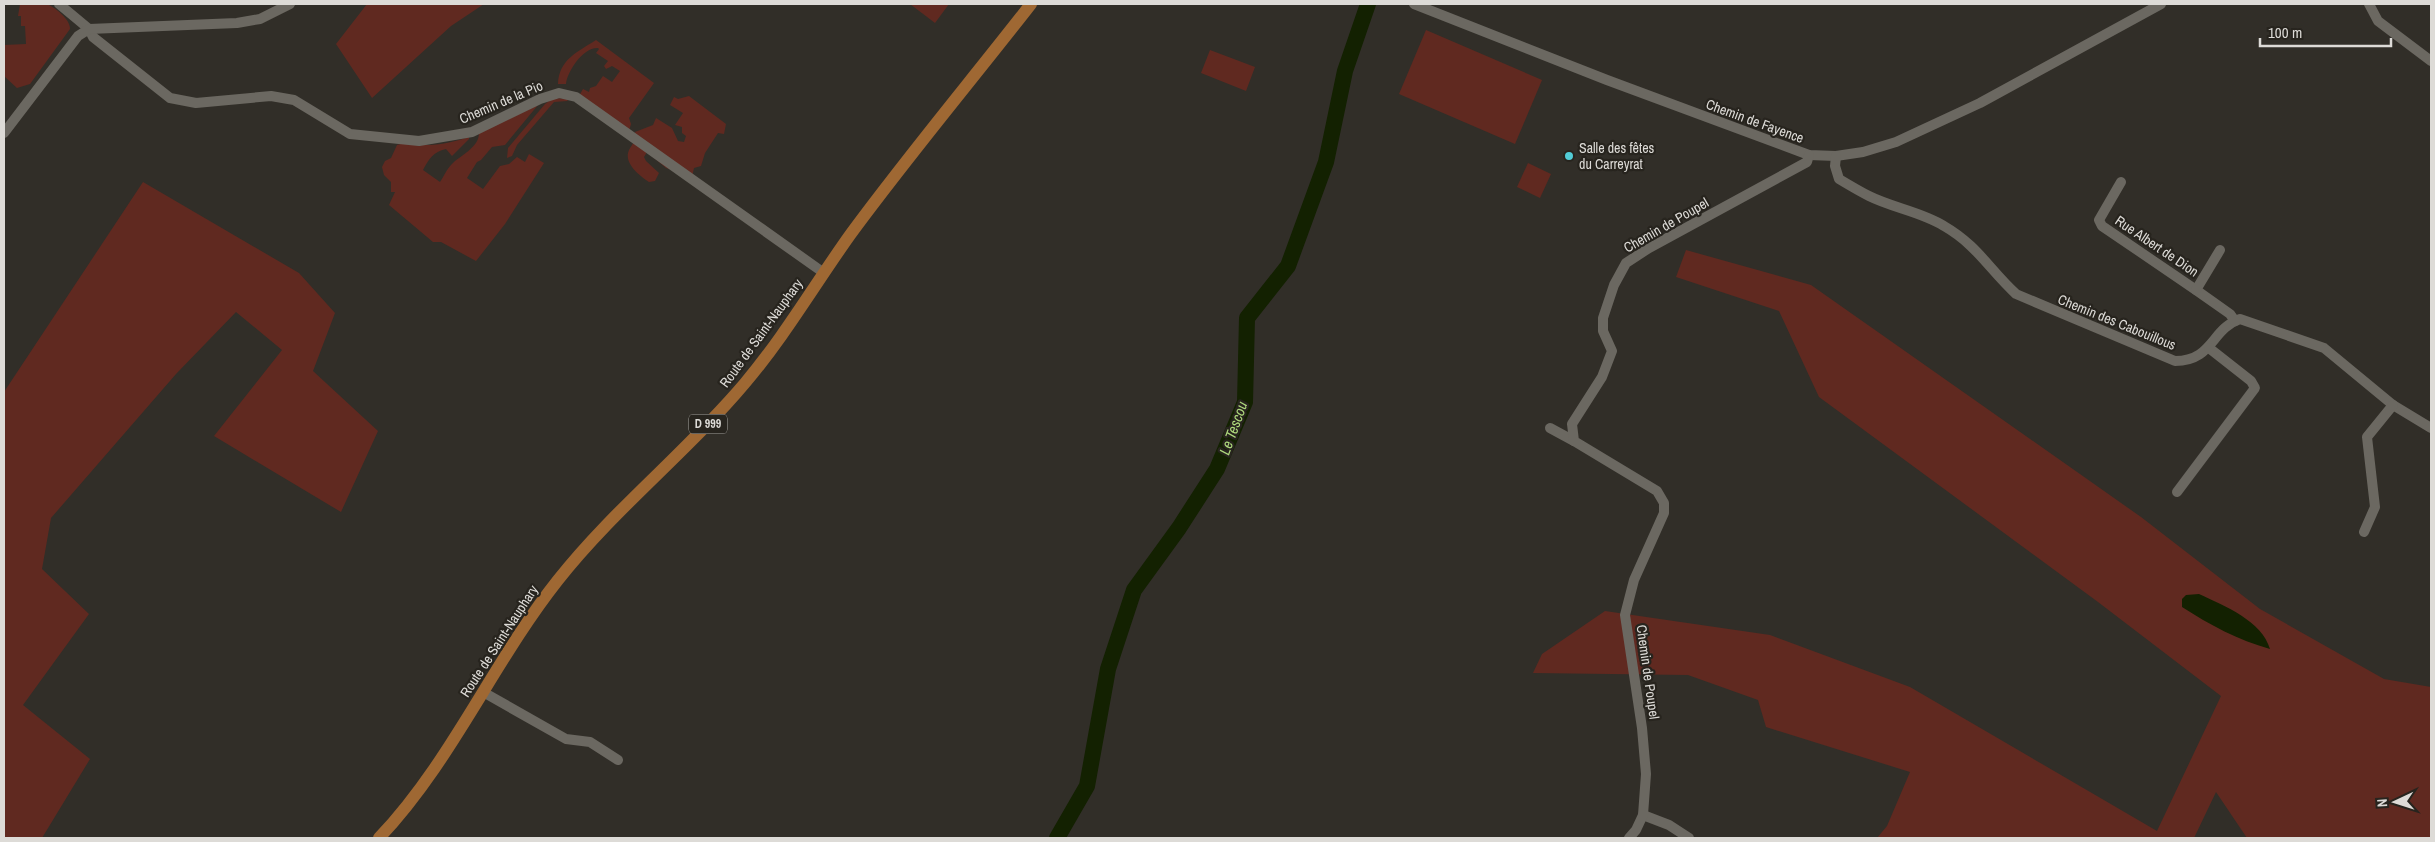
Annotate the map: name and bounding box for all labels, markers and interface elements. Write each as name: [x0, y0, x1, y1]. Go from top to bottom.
scale bar: [2260, 15, 2391, 47]
text: 100 m: [2268, 22, 2302, 43]
street label: Chemin de la Pio: [457, 76, 545, 128]
street label: Chemin de Fayence: [1704, 95, 1806, 147]
place label: Salle des fêtes du Carreyrat: [1579, 139, 1655, 173]
marker: Salle des fêtes du Carreyrat: [1563, 150, 1575, 162]
street label: Chemin de Poupel: [1620, 193, 1712, 257]
street label: Rue Albert de Dion: [2112, 211, 2202, 281]
street label: Route de Saint-Nauphary: [715, 275, 807, 391]
street label: Chemin des Cabouillous: [2055, 290, 2179, 354]
water label: Le Tescou: [1214, 398, 1252, 458]
road number: D 999: [689, 414, 727, 434]
street label: Route de Saint-Nauphary: [456, 581, 542, 700]
street label: Chemin de Poupel: [1632, 624, 1664, 720]
north arrow: [2370, 777, 2420, 827]
text: N: [2373, 798, 2391, 808]

